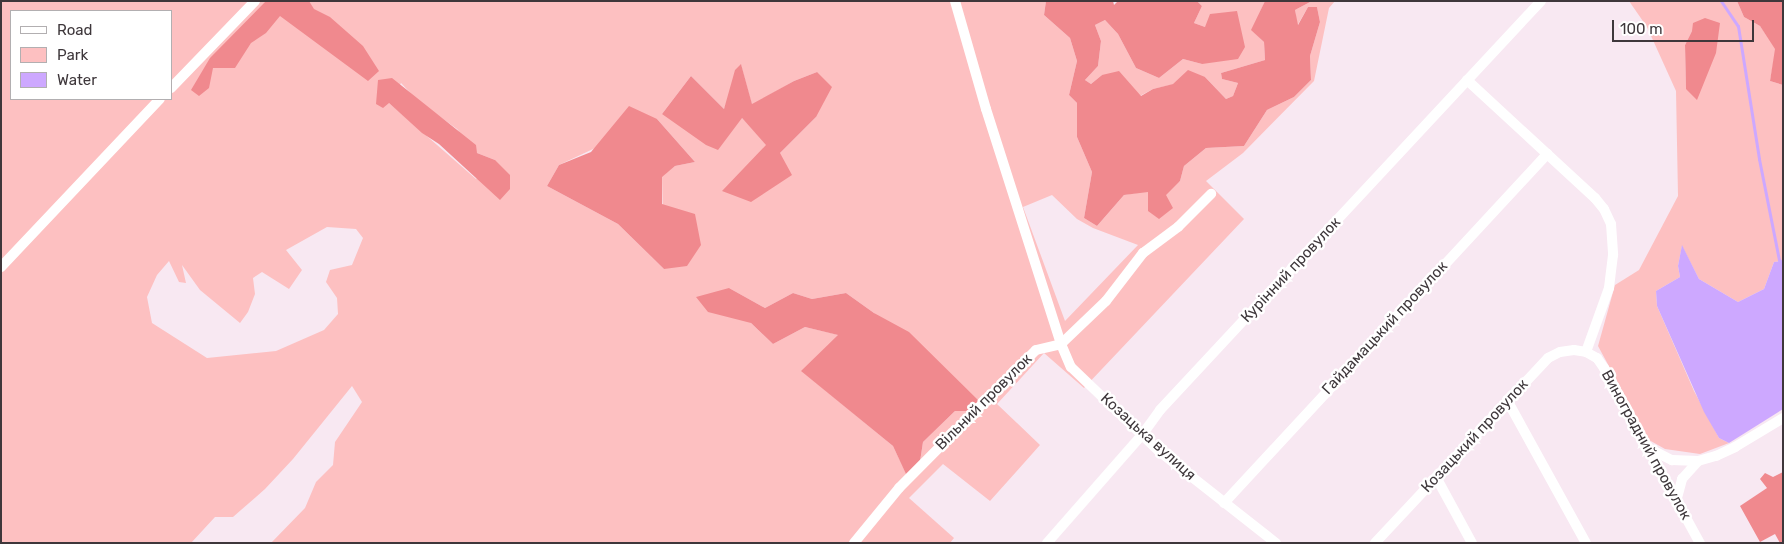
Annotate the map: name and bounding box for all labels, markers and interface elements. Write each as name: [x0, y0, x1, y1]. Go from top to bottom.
legend: [10, 10, 172, 100]
scale bar: [1614, 10, 1756, 42]
text: 100 m: [1620, 20, 1662, 38]
text: Road: [57, 21, 93, 39]
text: Park: [57, 46, 88, 64]
text: Water: [57, 71, 97, 89]
street label: Курінний провулок: [1237, 213, 1345, 327]
street label: Гайдамацький провулок: [1318, 258, 1452, 398]
street label: Вільний провулок: [932, 350, 1036, 454]
street label: Виноградний провулок: [1597, 367, 1695, 523]
street label: Козацький провулок: [1418, 376, 1532, 496]
street label: Козацька вулиця: [1097, 390, 1199, 484]

